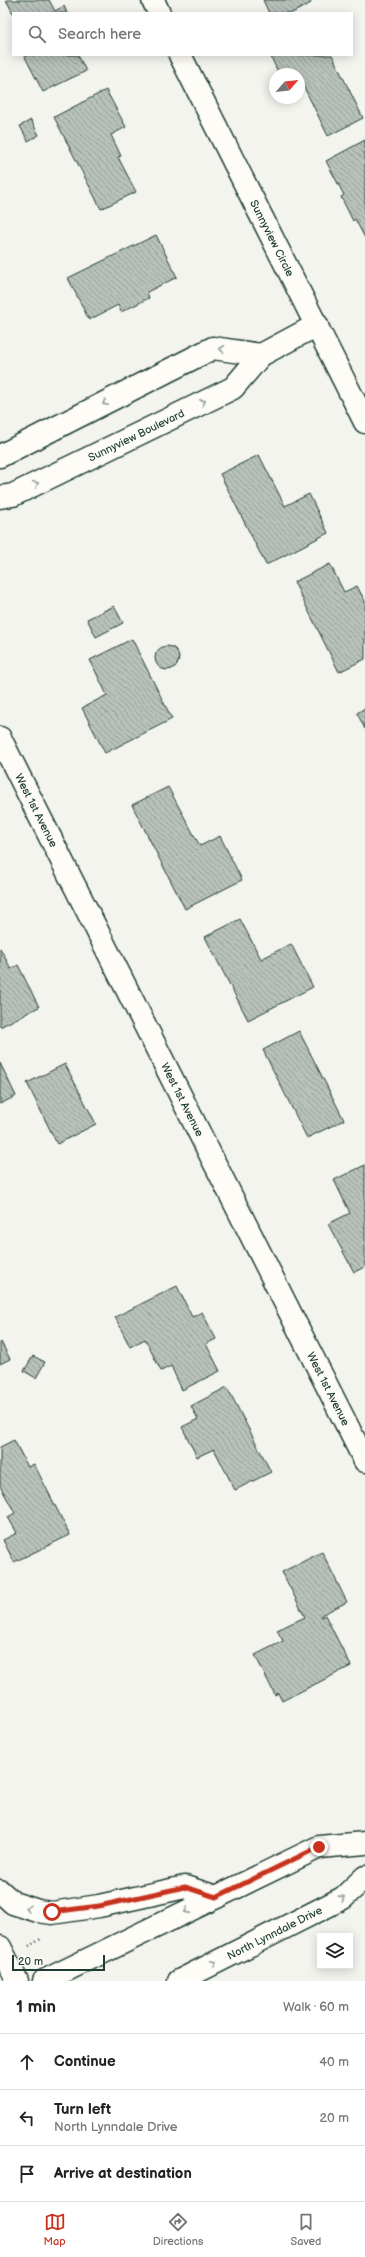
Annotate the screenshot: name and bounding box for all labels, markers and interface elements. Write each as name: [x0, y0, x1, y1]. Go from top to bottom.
search box: [12, 12, 353, 56]
icon: search: [26, 23, 48, 45]
text: Search here: [58, 25, 141, 44]
north arrow: [269, 68, 305, 104]
street label: Sunnyview Circle: [248, 198, 297, 279]
one-way arrow: [219, 345, 225, 354]
one-way arrow: [102, 398, 110, 405]
one-way arrow: [199, 399, 207, 407]
street label: Sunnyview Boulevard: [86, 406, 186, 464]
one-way arrow: [32, 481, 40, 489]
street label: West 1st Avenue: [12, 771, 61, 850]
street label: West 1st Avenue: [159, 1061, 207, 1139]
street label: West 1st Avenue: [305, 1350, 353, 1428]
route end: [310, 1838, 328, 1856]
one-way arrow: [338, 1895, 345, 1902]
route start: [43, 1903, 61, 1921]
street label: North Lynndale Drive: [225, 1903, 325, 1962]
one-way arrow: [24, 1904, 31, 1912]
one-way arrow: [184, 1906, 191, 1914]
map controls: [317, 1933, 353, 1969]
button: layers: [317, 1933, 353, 1969]
scale bar: [12, 1953, 105, 1972]
text: 20 m: [18, 1955, 43, 1968]
one-way arrow: [210, 1960, 217, 1968]
text: 1 min: [16, 1997, 56, 2017]
text: Walk · 60 m: [283, 1999, 349, 2015]
icon: ahead: [16, 2051, 38, 2073]
text: Continue: [54, 2052, 116, 2071]
text: 40 m: [319, 2054, 349, 2070]
text: Turn left: [54, 2100, 111, 2119]
icon: left: [16, 2107, 38, 2129]
text: 20 m: [319, 2110, 349, 2126]
text: North Lynndale Drive: [54, 2119, 178, 2135]
icon: arrive: [16, 2163, 38, 2185]
text: Arrive at destination: [54, 2164, 192, 2183]
tab: Map: [44, 2211, 66, 2248]
tab: Directions: [153, 2211, 203, 2248]
tab: Saved: [291, 2211, 321, 2248]

